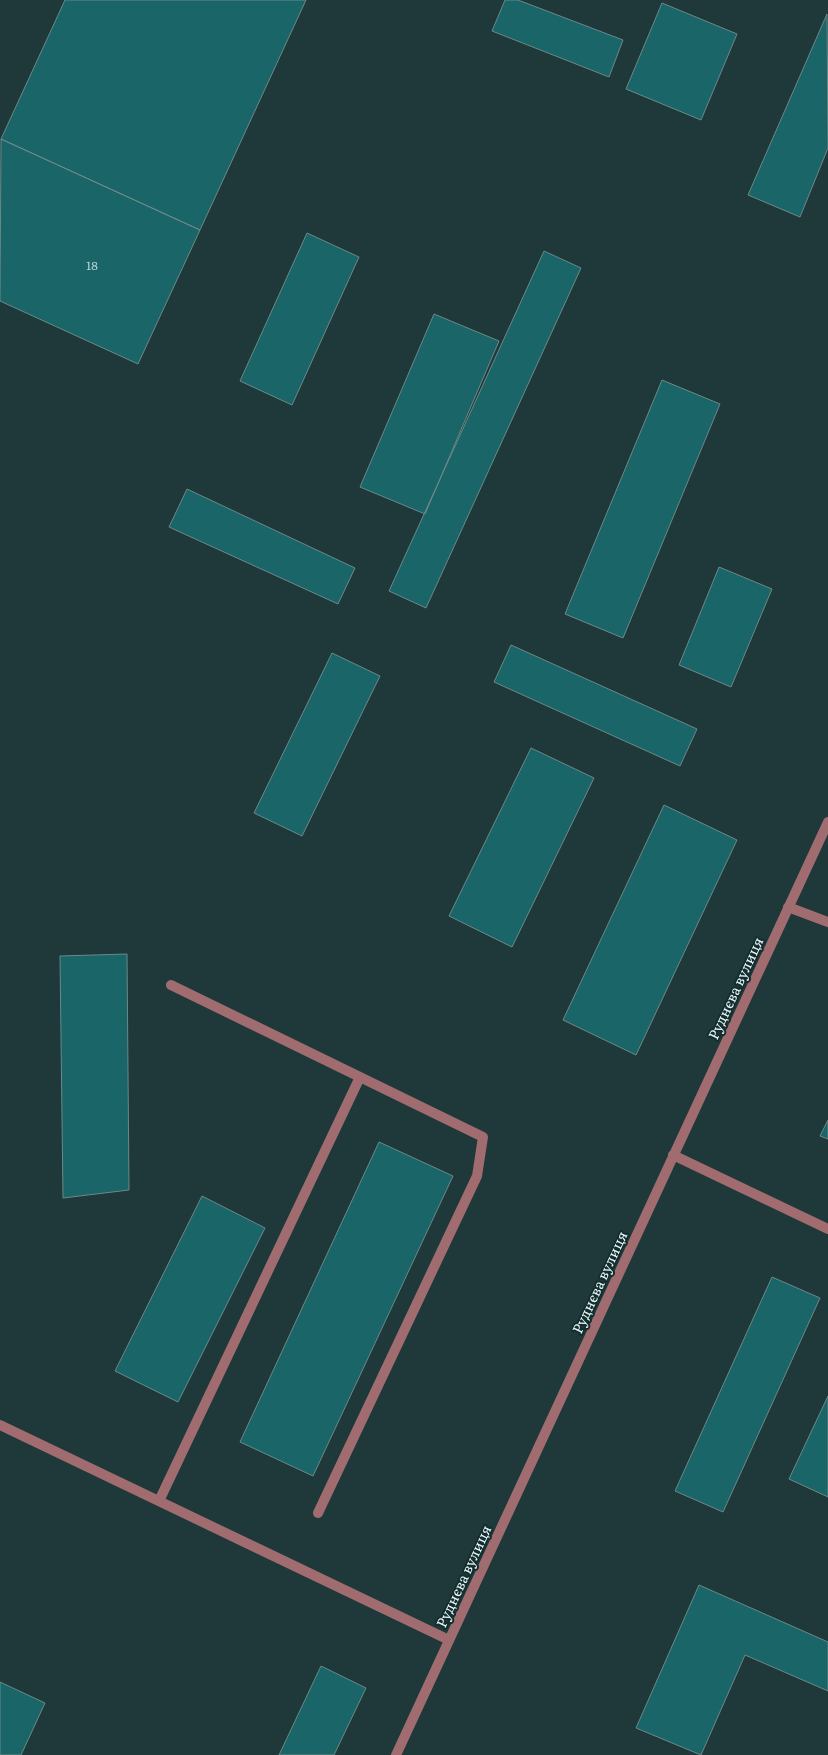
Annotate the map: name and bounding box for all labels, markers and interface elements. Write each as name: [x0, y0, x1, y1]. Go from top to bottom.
house number: 18: [86, 256, 98, 274]
street label: Руднєва вулиця: [703, 934, 767, 1042]
street label: Руднєва вулиця: [567, 1228, 631, 1336]
street label: Руднєва вулиця: [431, 1522, 495, 1630]

